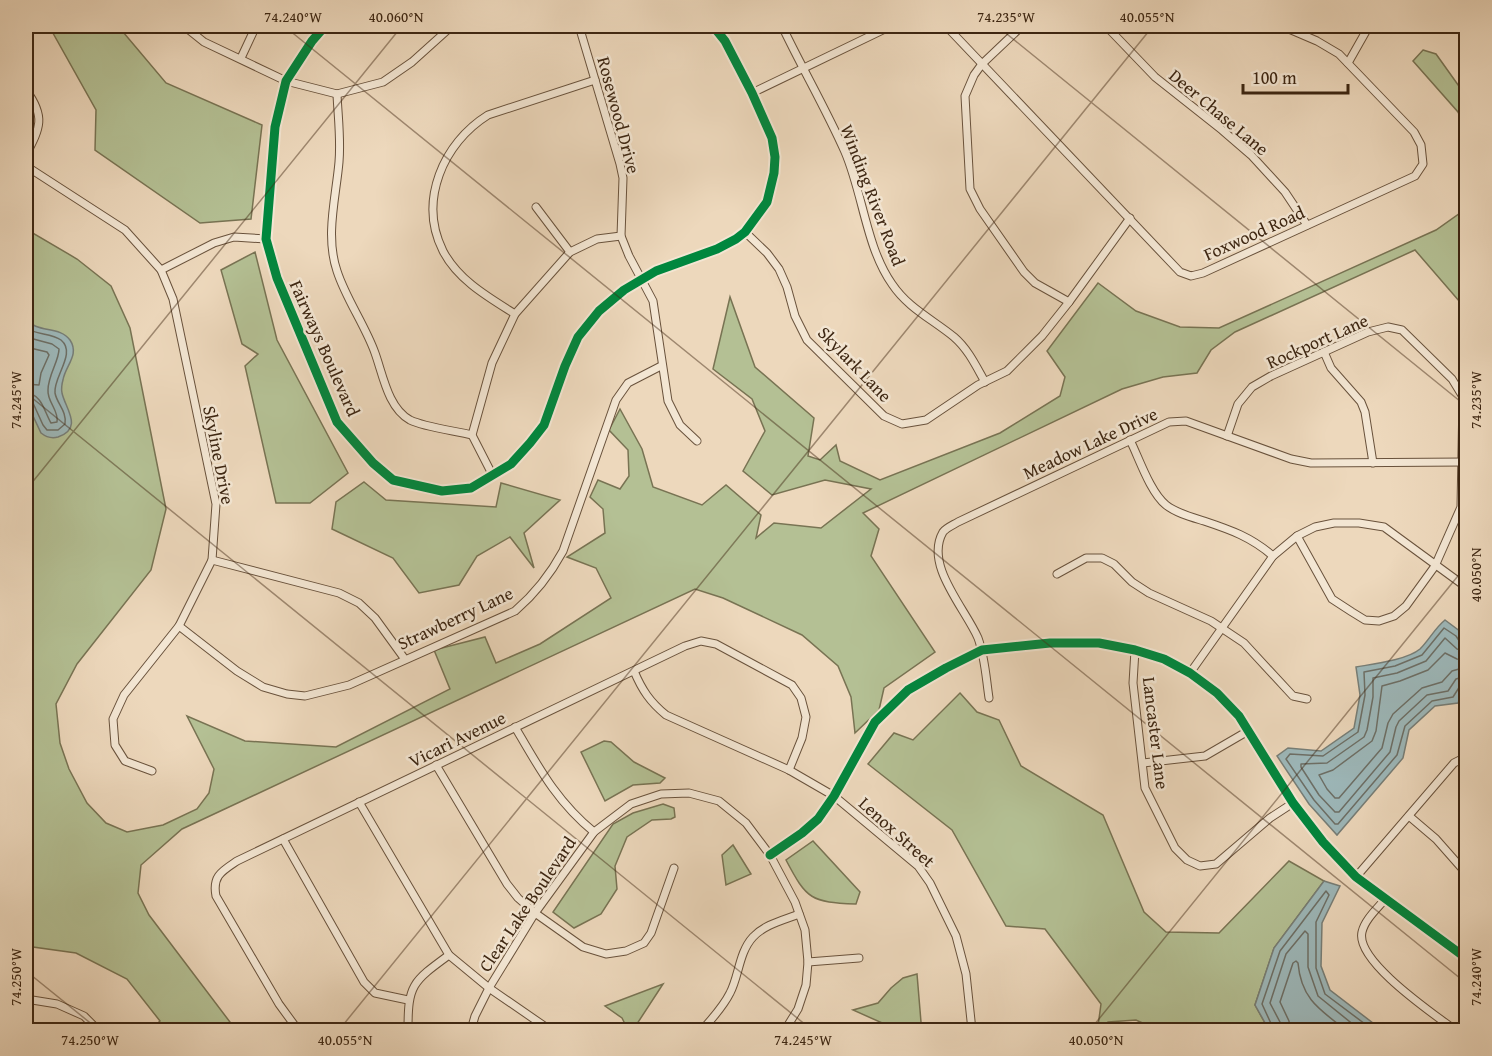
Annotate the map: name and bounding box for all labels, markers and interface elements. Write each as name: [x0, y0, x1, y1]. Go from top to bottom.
text: 74.240°W: [264, 6, 322, 27]
text: 40.060°N: [369, 6, 424, 27]
text: 74.235°W: [977, 6, 1035, 27]
text: 40.055°N: [1120, 6, 1175, 27]
street label: Rosewood Drive: [590, 54, 648, 176]
scale bar: [1243, 57, 1348, 95]
street label: Deer Chase Lane: [1163, 62, 1275, 162]
text: 100 m: [1252, 64, 1297, 91]
street label: Winding River Road: [834, 120, 913, 270]
street label: Foxwood Road: [1199, 199, 1309, 267]
street label: Fairways Boulevard: [283, 275, 367, 421]
street label: Rockport Lane: [1262, 307, 1372, 375]
street label: Skylark Lane: [812, 320, 898, 408]
text: 74.245°W: [5, 371, 26, 429]
text: 74.235°W: [1465, 371, 1486, 429]
street label: Meadow Lake Drive: [1018, 400, 1162, 486]
street label: Skyline Drive: [196, 403, 242, 507]
text: 40.050°N: [1465, 547, 1486, 602]
street label: Strawberry Lane: [393, 579, 517, 657]
street label: Lancaster Lane: [1136, 675, 1176, 791]
street label: Vicari Avenue: [404, 704, 510, 774]
street label: Lenox Street: [853, 790, 942, 874]
street label: Clear Lake Boulevard: [472, 831, 583, 977]
text: 74.250°W: [5, 948, 26, 1006]
text: 74.240°W: [1465, 948, 1486, 1006]
text: 74.250°W: [61, 1029, 119, 1050]
text: 40.055°N: [318, 1029, 373, 1050]
text: 74.245°W: [774, 1029, 832, 1050]
text: 40.050°N: [1069, 1029, 1124, 1050]

